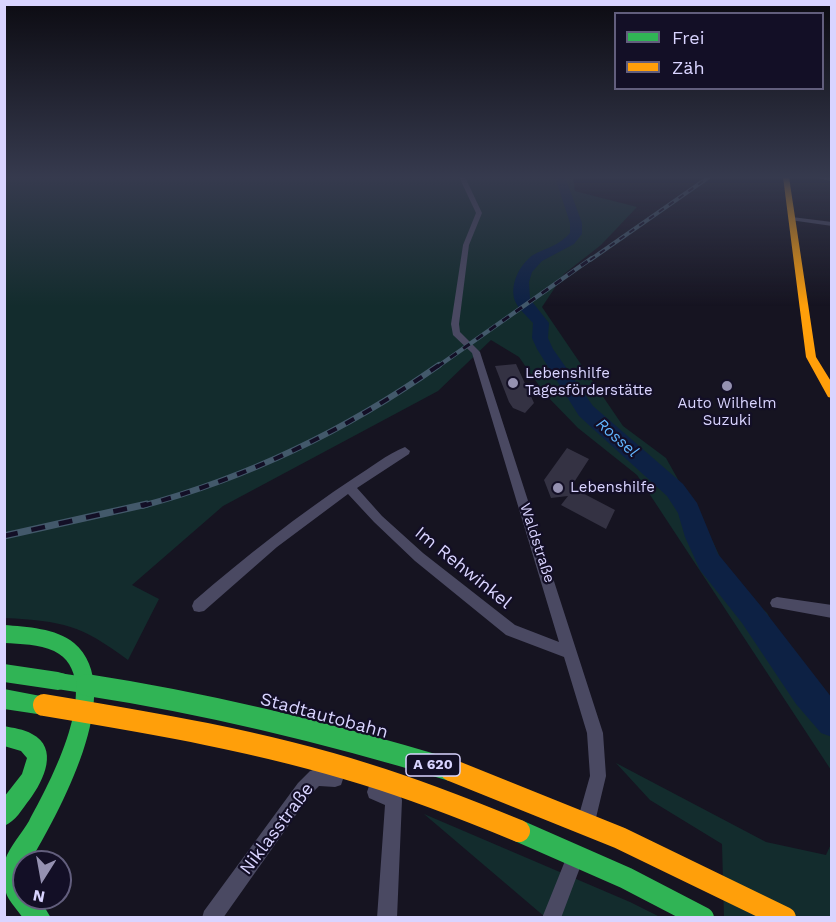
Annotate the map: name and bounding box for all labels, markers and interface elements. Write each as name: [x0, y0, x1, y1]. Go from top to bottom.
legend: [614, 12, 824, 90]
text: Frei: [672, 27, 704, 48]
text: Zäh: [672, 57, 705, 78]
place label: Lebenshilfe Tagesförderstätte: [525, 365, 653, 400]
marker: Lebenshilfe Tagesförderstätte: [506, 376, 520, 390]
marker: Auto Wilhelm Suzuki: [720, 379, 734, 393]
place label: Auto Wilhelm Suzuki: [677, 395, 777, 430]
water label: Rossel: [592, 414, 642, 462]
place label: Lebenshilfe: [570, 479, 655, 497]
marker: Lebenshilfe: [551, 481, 565, 495]
street label: Waldstraße: [516, 501, 558, 585]
street label: Im Rehwinkel: [410, 522, 516, 614]
street label: Stadtautobahn: [258, 689, 390, 743]
road number: A 620: [406, 754, 460, 776]
street label: Niklasstraße: [236, 779, 318, 879]
north arrow: [12, 850, 72, 910]
text: N: [31, 886, 46, 907]

